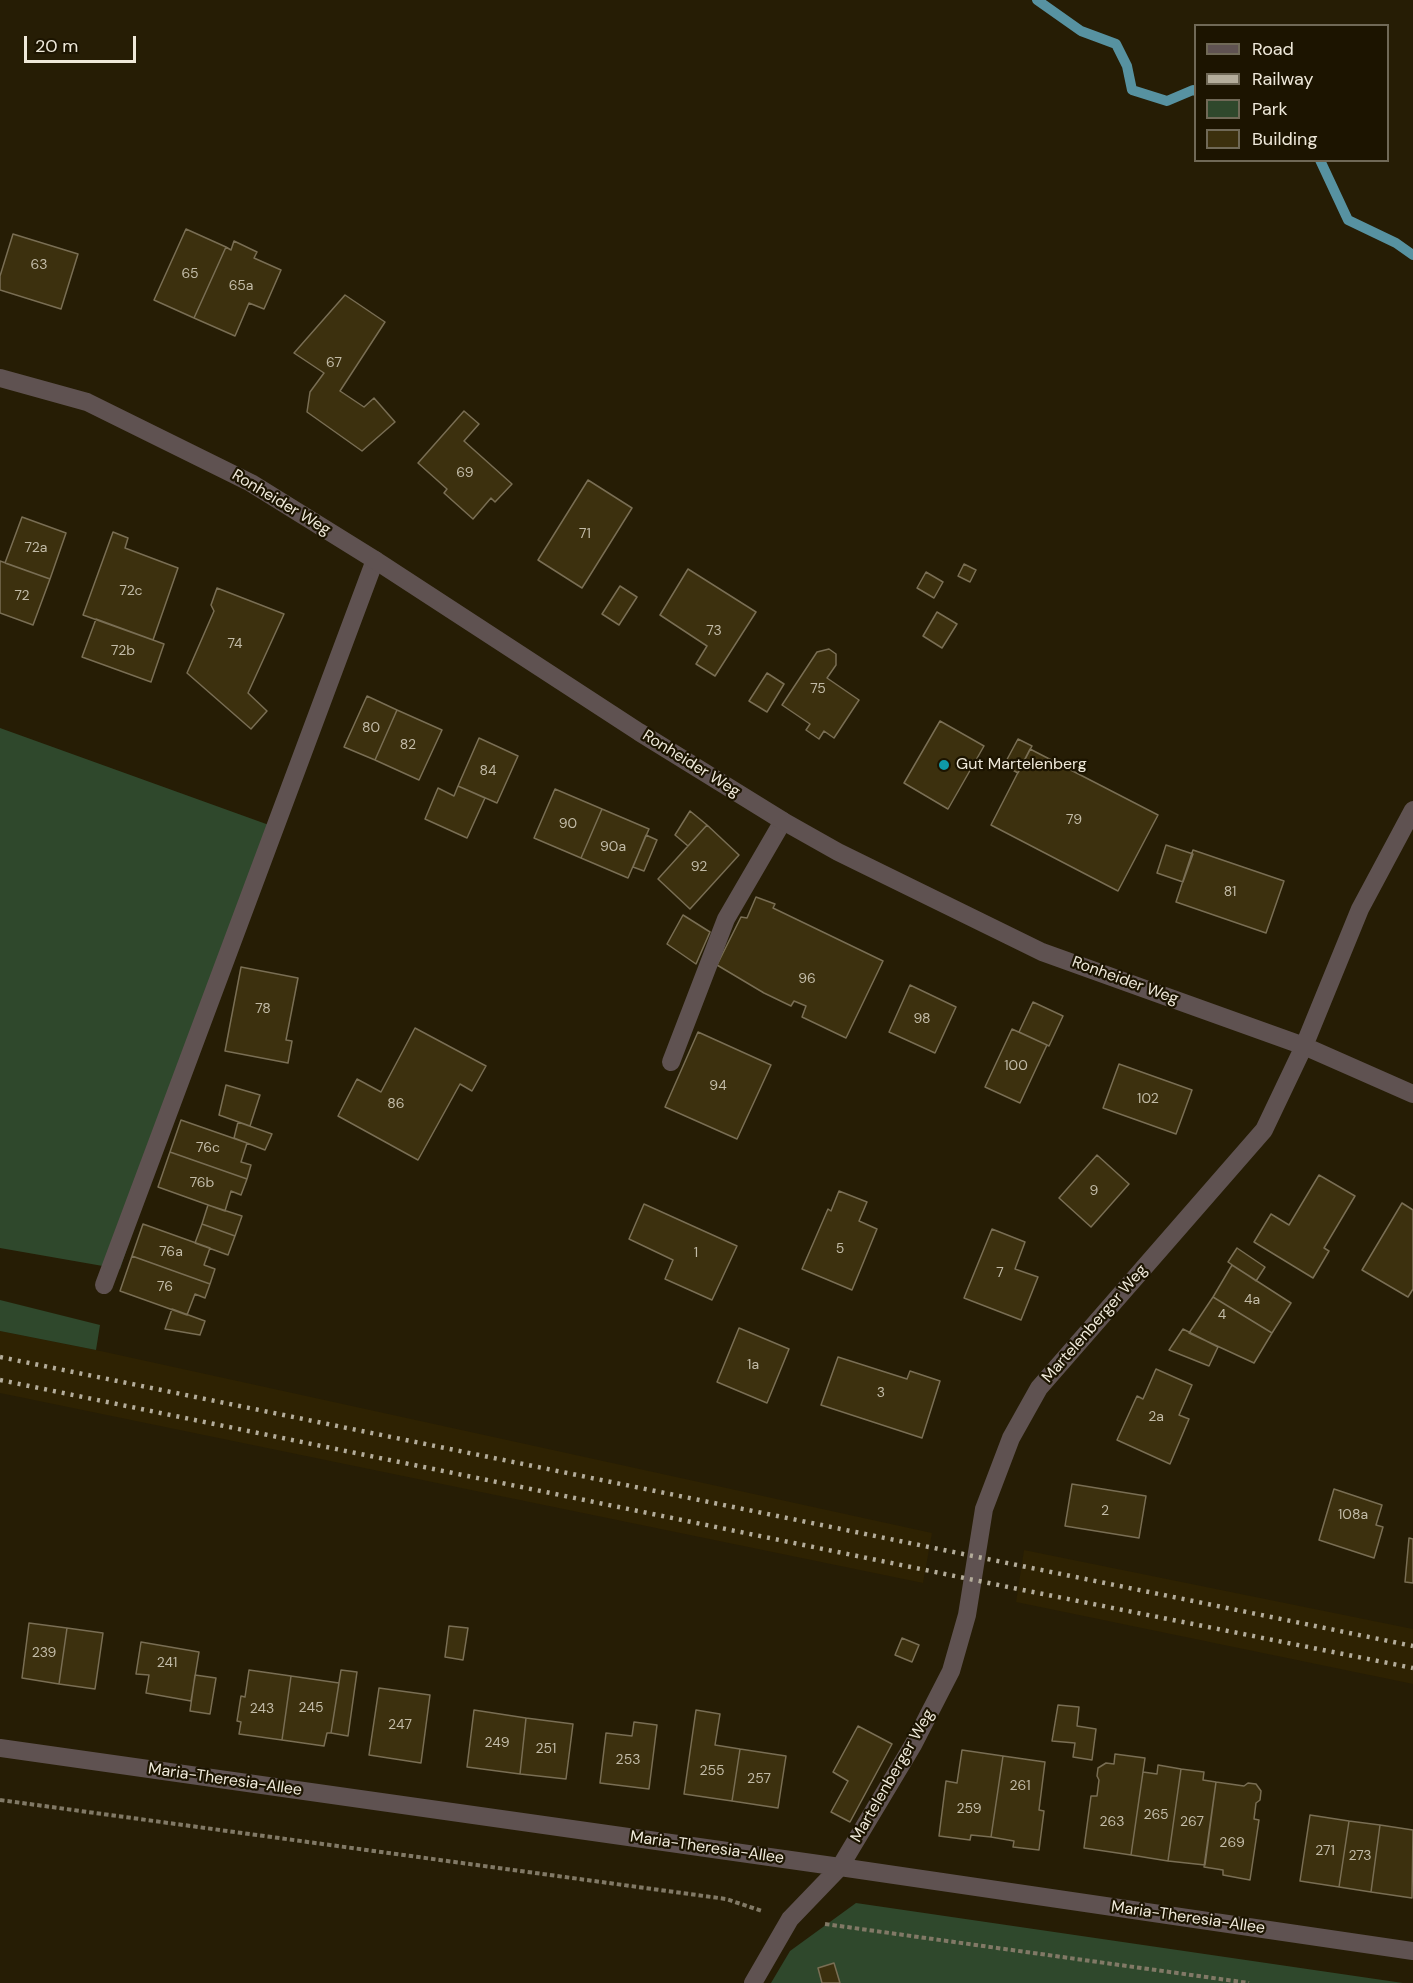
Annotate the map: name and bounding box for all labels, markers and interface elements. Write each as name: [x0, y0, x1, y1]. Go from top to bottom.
scale bar: [27, 24, 140, 62]
legend: [1194, 24, 1389, 162]
text: 20 m: [35, 34, 78, 58]
text: Road: [1252, 37, 1294, 61]
text: Railway: [1252, 67, 1314, 91]
text: Park: [1252, 97, 1288, 121]
text: Building: [1252, 127, 1317, 151]
house number: 63: [30, 257, 48, 273]
house number: 65: [181, 266, 199, 282]
house number: 65a: [229, 278, 253, 294]
house number: 67: [326, 355, 342, 371]
house number: 69: [456, 465, 474, 481]
street label: Ronheider Weg: [228, 466, 334, 540]
house number: 71: [579, 526, 591, 542]
house number: 72a: [25, 540, 47, 556]
house number: 72c: [120, 583, 142, 599]
house number: 72: [14, 588, 30, 604]
house number: 73: [706, 623, 722, 639]
house number: 74: [227, 636, 243, 652]
house number: 72b: [111, 643, 135, 659]
house number: 75: [810, 681, 826, 697]
house number: 80: [362, 720, 380, 736]
street label: Ronheider Weg: [639, 726, 743, 802]
house number: 82: [400, 737, 416, 753]
place label: Gut Martelenberg: [956, 755, 1087, 775]
marker: Gut Martelenberg: [937, 758, 951, 772]
house number: 84: [479, 763, 497, 779]
house number: 79: [1066, 812, 1082, 828]
house number: 90: [559, 816, 577, 832]
house number: 90a: [600, 839, 626, 855]
house number: 92: [691, 859, 707, 875]
house number: 81: [1224, 884, 1236, 900]
street label: Ronheider Weg: [1069, 953, 1181, 1009]
house number: 96: [798, 971, 816, 987]
house number: 78: [255, 1001, 271, 1017]
house number: 98: [913, 1011, 931, 1027]
house number: 100: [1004, 1058, 1028, 1074]
house number: 94: [709, 1078, 727, 1094]
house number: 102: [1137, 1091, 1159, 1107]
house number: 86: [387, 1096, 405, 1112]
house number: 76c: [196, 1140, 220, 1156]
house number: 76b: [190, 1175, 214, 1191]
house number: 9: [1090, 1183, 1098, 1199]
house number: 5: [836, 1241, 844, 1257]
house number: 76a: [159, 1244, 183, 1260]
house number: 1: [694, 1245, 698, 1261]
street label: Martelenberger Weg: [1038, 1261, 1152, 1387]
house number: 7: [996, 1265, 1004, 1281]
house number: 76: [157, 1279, 173, 1295]
house number: 4a: [1244, 1292, 1260, 1308]
house number: 4: [1218, 1307, 1226, 1323]
house number: 1a: [747, 1357, 759, 1373]
house number: 3: [877, 1385, 885, 1401]
house number: 2a: [1148, 1409, 1164, 1425]
house number: 2: [1101, 1503, 1109, 1519]
house number: 108a: [1338, 1507, 1368, 1523]
house number: 239: [32, 1645, 56, 1661]
house number: 241: [157, 1655, 177, 1671]
house number: 245: [299, 1700, 323, 1716]
house number: 243: [250, 1701, 274, 1717]
street label: Martelenberger Weg: [847, 1706, 939, 1846]
house number: 247: [388, 1717, 412, 1733]
house number: 249: [484, 1735, 510, 1751]
house number: 251: [536, 1741, 556, 1757]
house number: 253: [616, 1752, 640, 1768]
street label: Maria-Theresia-Allee: [147, 1760, 303, 1800]
house number: 255: [699, 1763, 725, 1779]
house number: 257: [747, 1771, 771, 1787]
house number: 261: [1009, 1778, 1031, 1794]
house number: 259: [957, 1801, 981, 1817]
house number: 265: [1143, 1807, 1169, 1823]
house number: 263: [1099, 1814, 1125, 1830]
house number: 267: [1180, 1814, 1204, 1830]
street label: Maria-Theresia-Allee: [629, 1828, 785, 1868]
house number: 269: [1219, 1835, 1245, 1851]
house number: 271: [1315, 1843, 1335, 1859]
house number: 273: [1348, 1848, 1372, 1864]
street label: Maria-Theresia-Allee: [1110, 1898, 1266, 1938]

